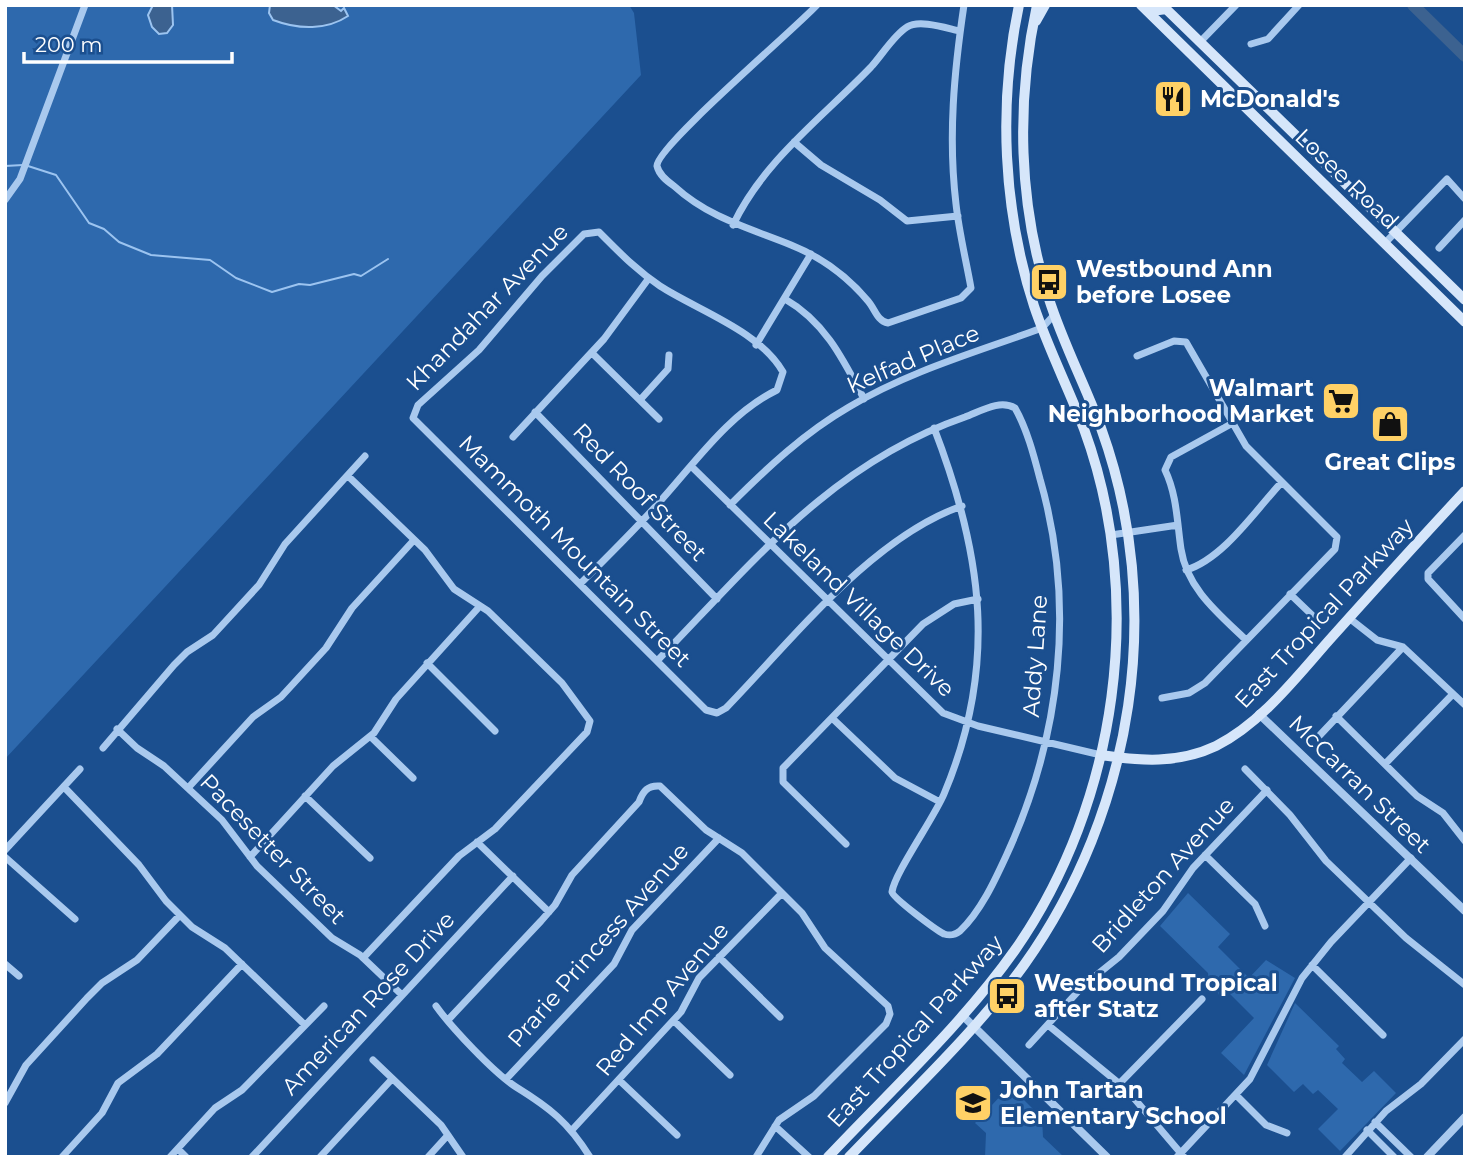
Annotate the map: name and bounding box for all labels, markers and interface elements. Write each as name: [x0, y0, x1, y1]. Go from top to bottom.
scale bar: [24, 21, 233, 65]
text: 200 m: [35, 32, 102, 57]
restaurant icon: McDonald's: [1152, 78, 1194, 120]
place label: McDonald's: [1200, 85, 1340, 113]
street label: Losee Road: [1289, 123, 1405, 235]
street label: Khandahar Avenue: [400, 218, 574, 396]
place label: Westbound Ann before Losee: [1076, 255, 1273, 309]
bus stop icon: Westbound Ann before Losee: [1028, 261, 1070, 303]
street label: Kelfad Place: [842, 318, 984, 400]
place label: Walmart Neighborhood Market: [1048, 374, 1314, 428]
supermarket icon: Walmart Neighborhood Market: [1320, 380, 1362, 422]
shop icon: Great Clips: [1369, 403, 1411, 445]
street label: Red Roof Street: [567, 417, 713, 567]
street label: Mammoth Mountain Street: [453, 429, 697, 673]
place label: Great Clips: [1325, 448, 1455, 476]
street label: Lakeland Village Drive: [758, 505, 960, 703]
street label: East Tropical Parkway: [1229, 512, 1420, 714]
street label: Addy Lane: [1017, 594, 1053, 718]
street label: McCarran Street: [1283, 709, 1437, 859]
street label: Pacesetter Street: [194, 768, 352, 930]
street label: Bridleton Avenue: [1086, 791, 1240, 959]
street label: Prarie Princess Avenue: [502, 837, 694, 1053]
street label: American Rose Drive: [276, 905, 460, 1101]
street label: Red Imp Avenue: [590, 916, 734, 1082]
street label: East Tropical Parkway: [821, 929, 1009, 1133]
place label: Westbound Tropical after Statz: [1034, 969, 1278, 1023]
bus stop icon: Westbound Tropical after Statz: [986, 975, 1028, 1017]
place label: John Tartan Elementary School: [999, 1076, 1227, 1130]
school or university icon: John Tartan Elementary School: [952, 1082, 994, 1124]

